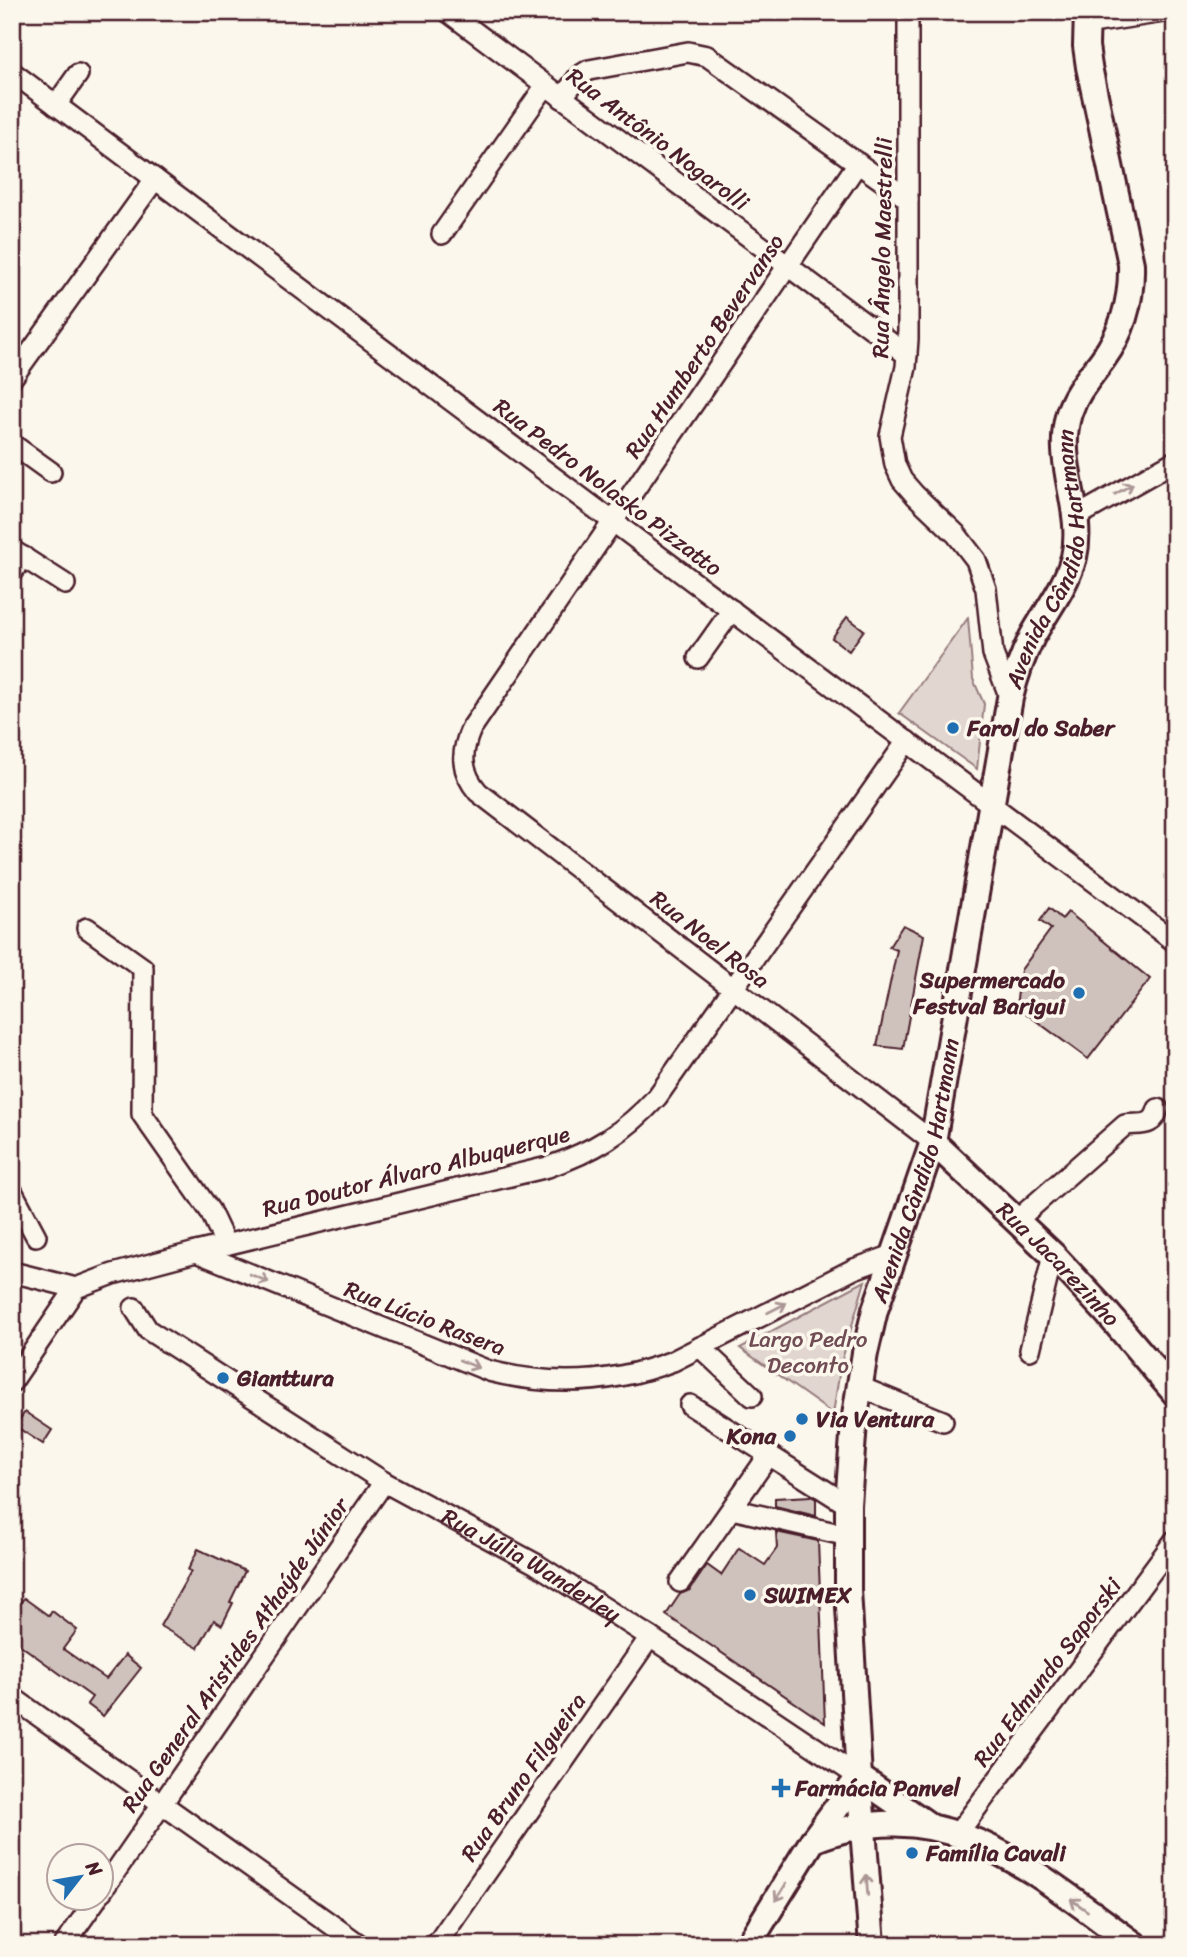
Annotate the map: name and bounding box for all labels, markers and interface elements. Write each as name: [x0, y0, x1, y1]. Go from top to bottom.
street label: Rua Antônio Nogarolli: [557, 57, 759, 223]
street label: Rua Ângelo Maestrelli: [860, 137, 905, 359]
street label: Rua Humberto Bevervanso: [614, 225, 795, 467]
street label: Rua Pedro Nolasko Pizzatto: [484, 387, 731, 588]
street label: Avenida Cândido Hartmann: [993, 428, 1098, 695]
one-way arrow: [1114, 482, 1134, 496]
place label: Farol do Saber: [966, 708, 1117, 749]
marker: Farol do Saber: [945, 720, 961, 736]
street label: Rua Noel Rosa: [641, 879, 779, 1000]
place label: Supermercado Festval Barigui: [912, 960, 1067, 1027]
marker: Supermercado Festval Barigui: [1071, 985, 1087, 1001]
street label: Avenida Cândido Hartmann: [859, 1035, 972, 1309]
street label: Rua Doutor Álvaro Albuquerque: [258, 1113, 574, 1230]
street label: Rua Jacarezinho: [986, 1191, 1131, 1337]
street label: Rua Lúcio Rasera: [338, 1269, 512, 1368]
one-way arrow: [247, 1272, 269, 1285]
one-way arrow: [766, 1301, 787, 1315]
park label: Largo Pedro Deconto: [749, 1319, 868, 1386]
place label: Gianttura: [236, 1358, 334, 1399]
one-way arrow: [458, 1358, 480, 1371]
marker: Gianttura: [215, 1370, 231, 1386]
place label: Via Ventura: [816, 1399, 935, 1440]
marker: Via Ventura: [794, 1411, 810, 1427]
place label: Kona: [725, 1416, 777, 1457]
marker: Kona: [782, 1428, 798, 1444]
street label: Rua General Aristides Athaýde Júnior: [110, 1488, 361, 1822]
street label: Rua Júlia Wanderley: [434, 1497, 629, 1635]
street label: Rua Edmundo Saporski: [962, 1568, 1133, 1776]
place label: SWIMEX: [763, 1575, 852, 1616]
marker: SWIMEX: [742, 1587, 758, 1603]
street label: Rua Bruno Filgueira: [450, 1684, 598, 1871]
place label: Farmácia Panvel: [794, 1768, 961, 1809]
marker: Farmácia Panvel: [773, 1780, 789, 1796]
place label: Família Cavali: [925, 1833, 1067, 1874]
north arrow: [46, 1842, 116, 1912]
marker: Família Cavali: [904, 1845, 920, 1861]
text: N: [76, 1854, 112, 1883]
one-way arrow: [860, 1874, 873, 1896]
one-way arrow: [773, 1882, 787, 1902]
one-way arrow: [1070, 1898, 1089, 1912]

